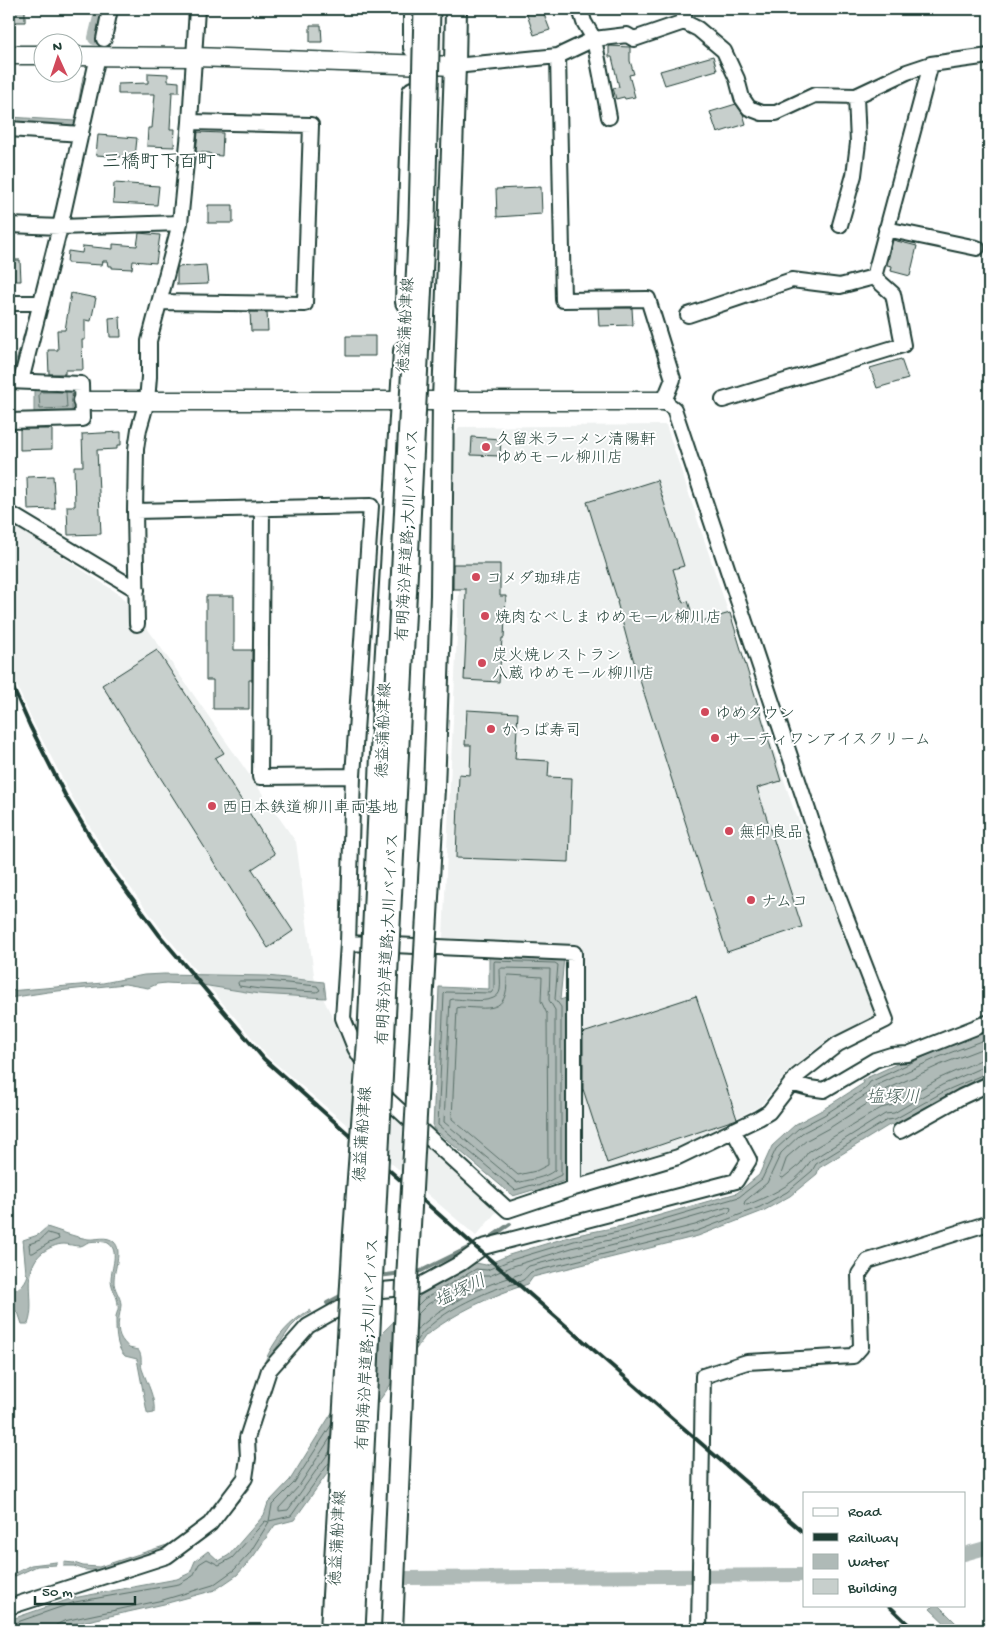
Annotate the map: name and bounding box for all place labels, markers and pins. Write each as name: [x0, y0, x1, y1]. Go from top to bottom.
place label: 久留米ラーメン清陽軒 ゆめモール柳川店: [496, 430, 656, 469]
marker: 久留米ラーメン清陽軒 ゆめモール柳川店: [480, 441, 492, 453]
place label: コメダ珈琲店: [486, 570, 582, 590]
marker: コメダ珈琲店: [470, 571, 482, 583]
place label: 焼肉なべしま ゆめモール柳川店: [495, 609, 722, 629]
marker: 焼肉なべしま ゆめモール柳川店: [479, 610, 491, 622]
place label: 炭火焼レストラン 八蔵 ゆめモール柳川店: [492, 647, 655, 685]
marker: 炭火焼レストラン 八蔵 ゆめモール柳川店: [476, 657, 488, 669]
marker: ゆめタウン: [699, 706, 711, 718]
place label: ゆめタウン: [715, 706, 795, 725]
place label: かっぱ寿司: [501, 722, 581, 742]
marker: かっぱ寿司: [485, 723, 497, 735]
marker: サーティワンアイスクリーム: [709, 732, 721, 744]
place label: サーティワンアイスクリーム: [725, 732, 931, 751]
place label: 西日本鉄道柳川車両基地: [222, 799, 398, 819]
marker: 西日本鉄道柳川車両基地: [206, 800, 218, 812]
place label: 無印良品: [739, 823, 803, 844]
marker: 無印良品: [723, 825, 735, 837]
marker: ナムコ: [745, 894, 757, 906]
place label: ナムコ: [761, 894, 808, 913]

